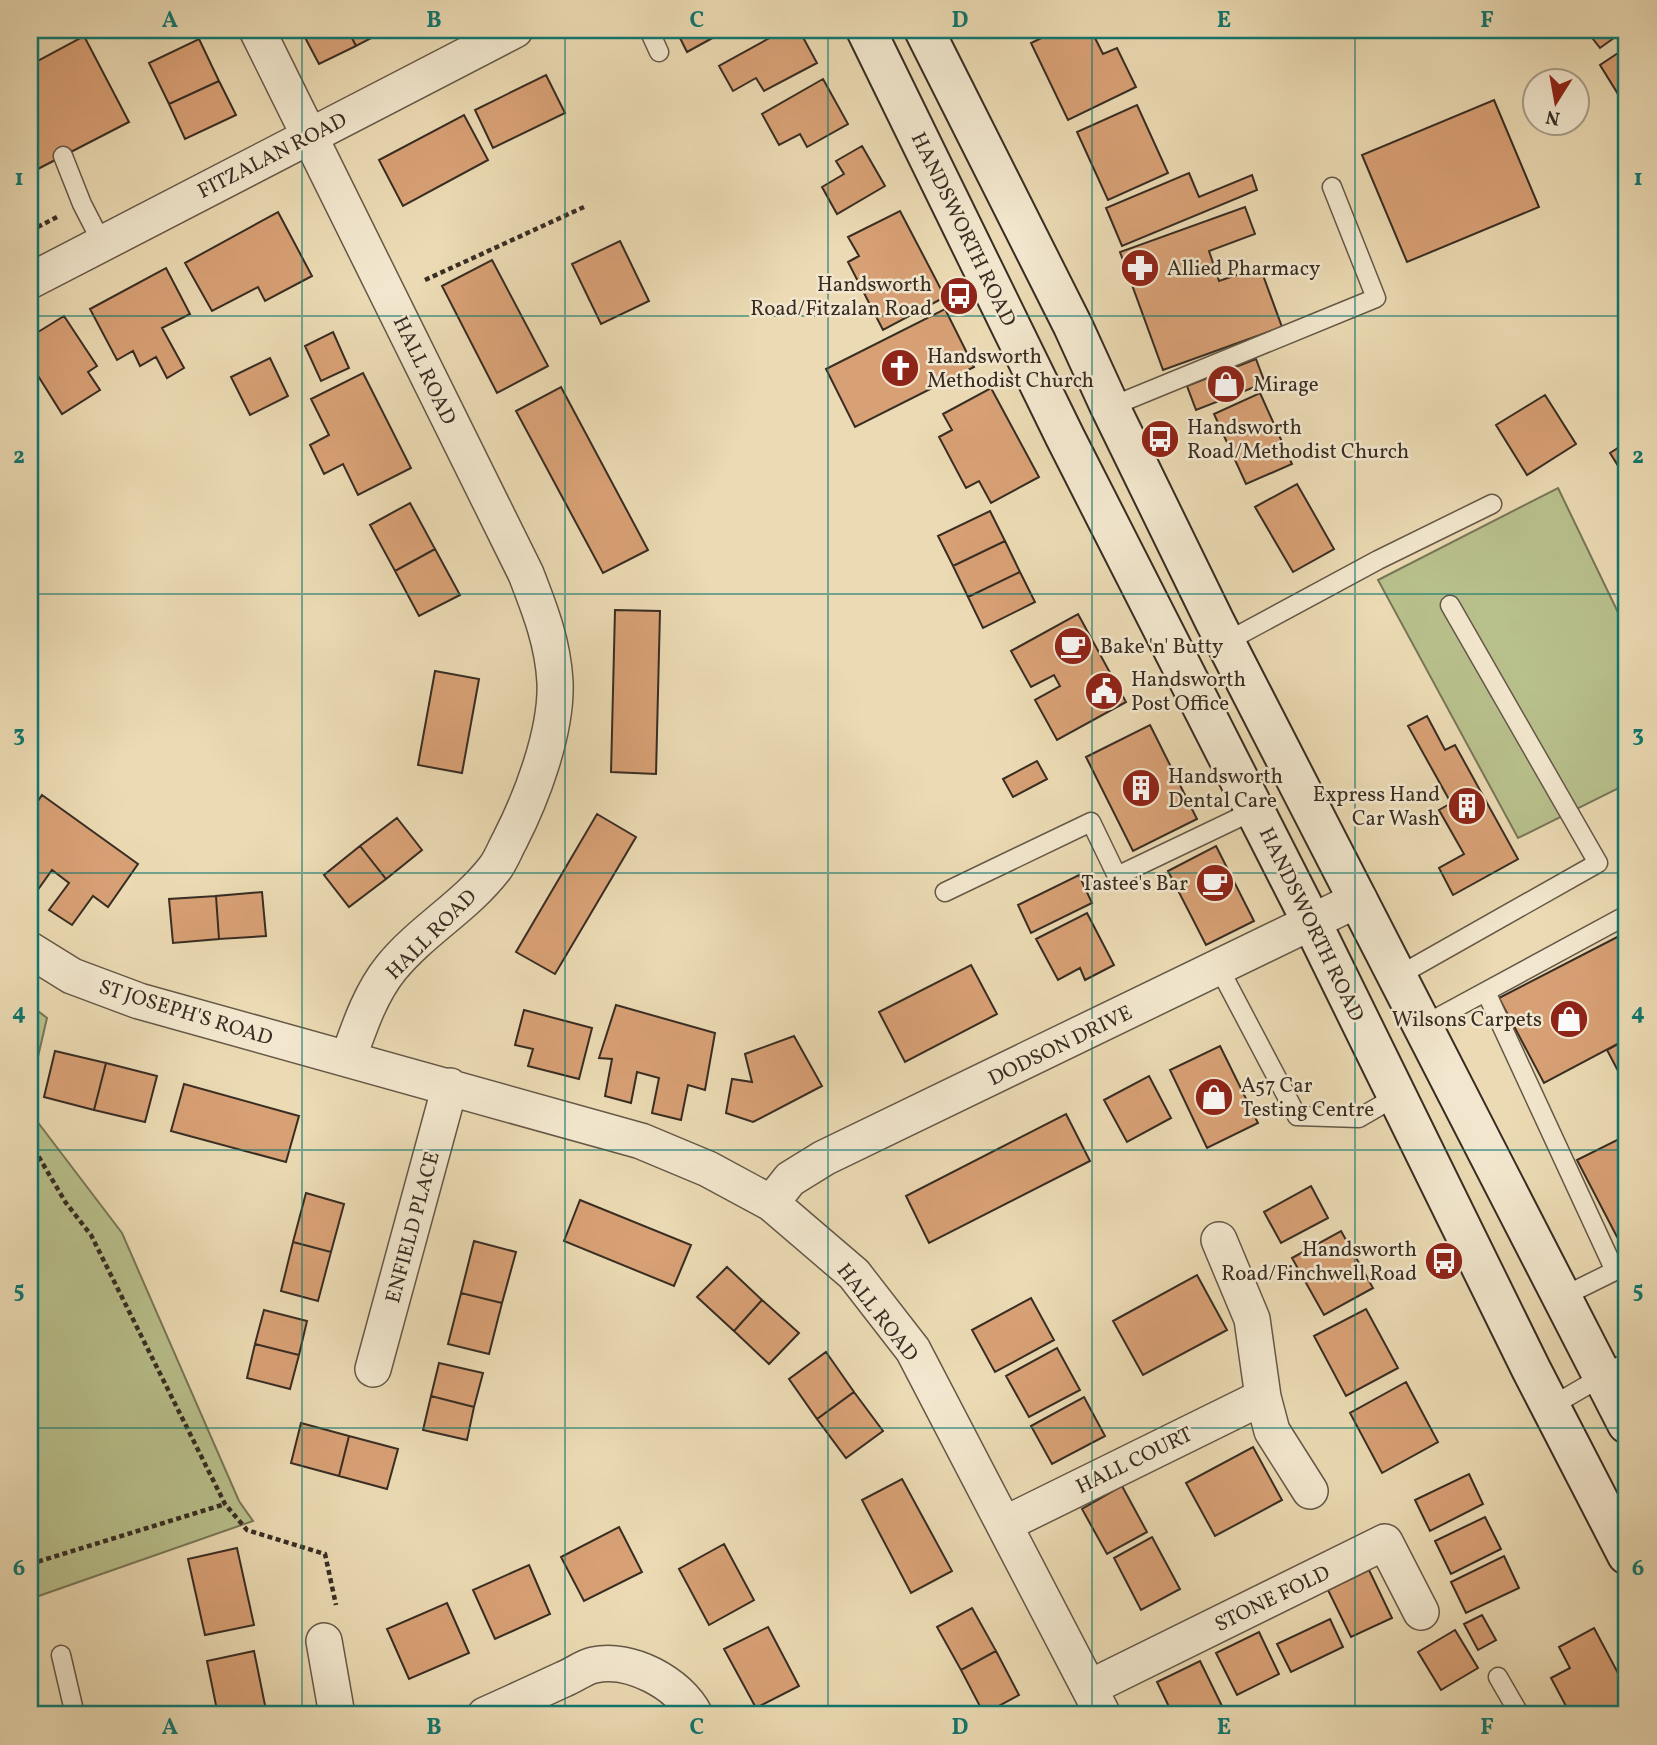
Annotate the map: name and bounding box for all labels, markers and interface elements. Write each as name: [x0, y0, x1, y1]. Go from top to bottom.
text: A: [162, 5, 178, 37]
text: B: [426, 5, 442, 37]
text: C: [690, 5, 704, 37]
text: D: [952, 5, 969, 37]
text: E: [1217, 5, 1231, 37]
text: F: [1480, 5, 1494, 37]
north arrow: [1520, 66, 1590, 136]
text: N: [1544, 103, 1562, 131]
street label: FITZALAN ROAD: [193, 106, 352, 207]
street label: HANDSWORTH ROAD: [903, 128, 1022, 332]
text: 1: [14, 163, 24, 195]
text: 1: [1633, 163, 1643, 195]
pharmacy icon: Allied Pharmacy: [1119, 247, 1161, 289]
place label: Allied Pharmacy: [1167, 255, 1321, 284]
place label: Handsworth Road/Fitzalan Road: [750, 271, 932, 324]
bus stop icon: Handsworth Road/Fitzalan Road: [938, 275, 980, 317]
street label: HALL ROAD: [385, 311, 462, 430]
place label: Handsworth Methodist Church: [927, 343, 1094, 396]
church icon: Handsworth Methodist Church: [879, 347, 921, 389]
shop icon: Mirage: [1205, 363, 1247, 405]
place label: Mirage: [1253, 371, 1319, 400]
place label: Handsworth Road/Methodist Church: [1187, 414, 1409, 467]
bus stop icon: Handsworth Road/Methodist Church: [1139, 418, 1181, 460]
text: 2: [13, 441, 25, 473]
text: 2: [1632, 441, 1644, 473]
cafe icon: Bake 'n' Butty: [1052, 625, 1094, 667]
place label: Bake 'n' Butty: [1100, 633, 1224, 662]
place label: Handsworth Post Office: [1131, 666, 1246, 719]
public building icon: Handsworth Post Office: [1083, 670, 1125, 712]
text: 3: [13, 719, 25, 751]
text: 3: [1632, 719, 1644, 751]
place label: Handsworth Dental Care: [1168, 763, 1283, 816]
building icon: Handsworth Dental Care: [1120, 767, 1162, 809]
place label: Express Hand Car Wash: [1313, 781, 1440, 834]
building icon: Express Hand Car Wash: [1446, 785, 1488, 827]
street label: HANDSWORTH ROAD: [1251, 823, 1370, 1027]
cafe icon: Tastee's Bar: [1194, 862, 1236, 904]
place label: Tastee's Bar: [1081, 870, 1188, 899]
street label: HALL ROAD: [380, 883, 484, 987]
street label: ST JOSEPH'S ROAD: [95, 973, 276, 1054]
text: 4: [12, 997, 26, 1029]
text: 4: [1631, 997, 1645, 1029]
shop icon: Wilsons Carpets: [1548, 998, 1590, 1040]
street label: DODSON DRIVE: [984, 999, 1138, 1094]
place label: Wilsons Carpets: [1392, 1006, 1542, 1035]
place label: A57 Car Testing Centre: [1241, 1072, 1374, 1125]
shop icon: A57 Car Testing Centre: [1193, 1076, 1235, 1118]
street label: ENFIELD PLACE: [379, 1148, 448, 1306]
place label: Handsworth Road/Finchwell Road: [1221, 1236, 1417, 1289]
bus stop icon: Handsworth Road/Finchwell Road: [1423, 1240, 1465, 1282]
street label: HALL ROAD: [829, 1258, 924, 1368]
text: 5: [13, 1275, 25, 1307]
text: 5: [1632, 1275, 1644, 1307]
street label: HALL COURT: [1072, 1421, 1198, 1502]
text: 6: [13, 1553, 25, 1585]
text: 6: [1632, 1553, 1644, 1585]
street label: STONE FOLD: [1210, 1559, 1335, 1640]
text: A: [162, 1712, 178, 1744]
text: B: [426, 1712, 442, 1744]
text: C: [690, 1712, 704, 1744]
text: D: [952, 1712, 969, 1744]
text: E: [1217, 1712, 1231, 1744]
text: F: [1480, 1712, 1494, 1744]

